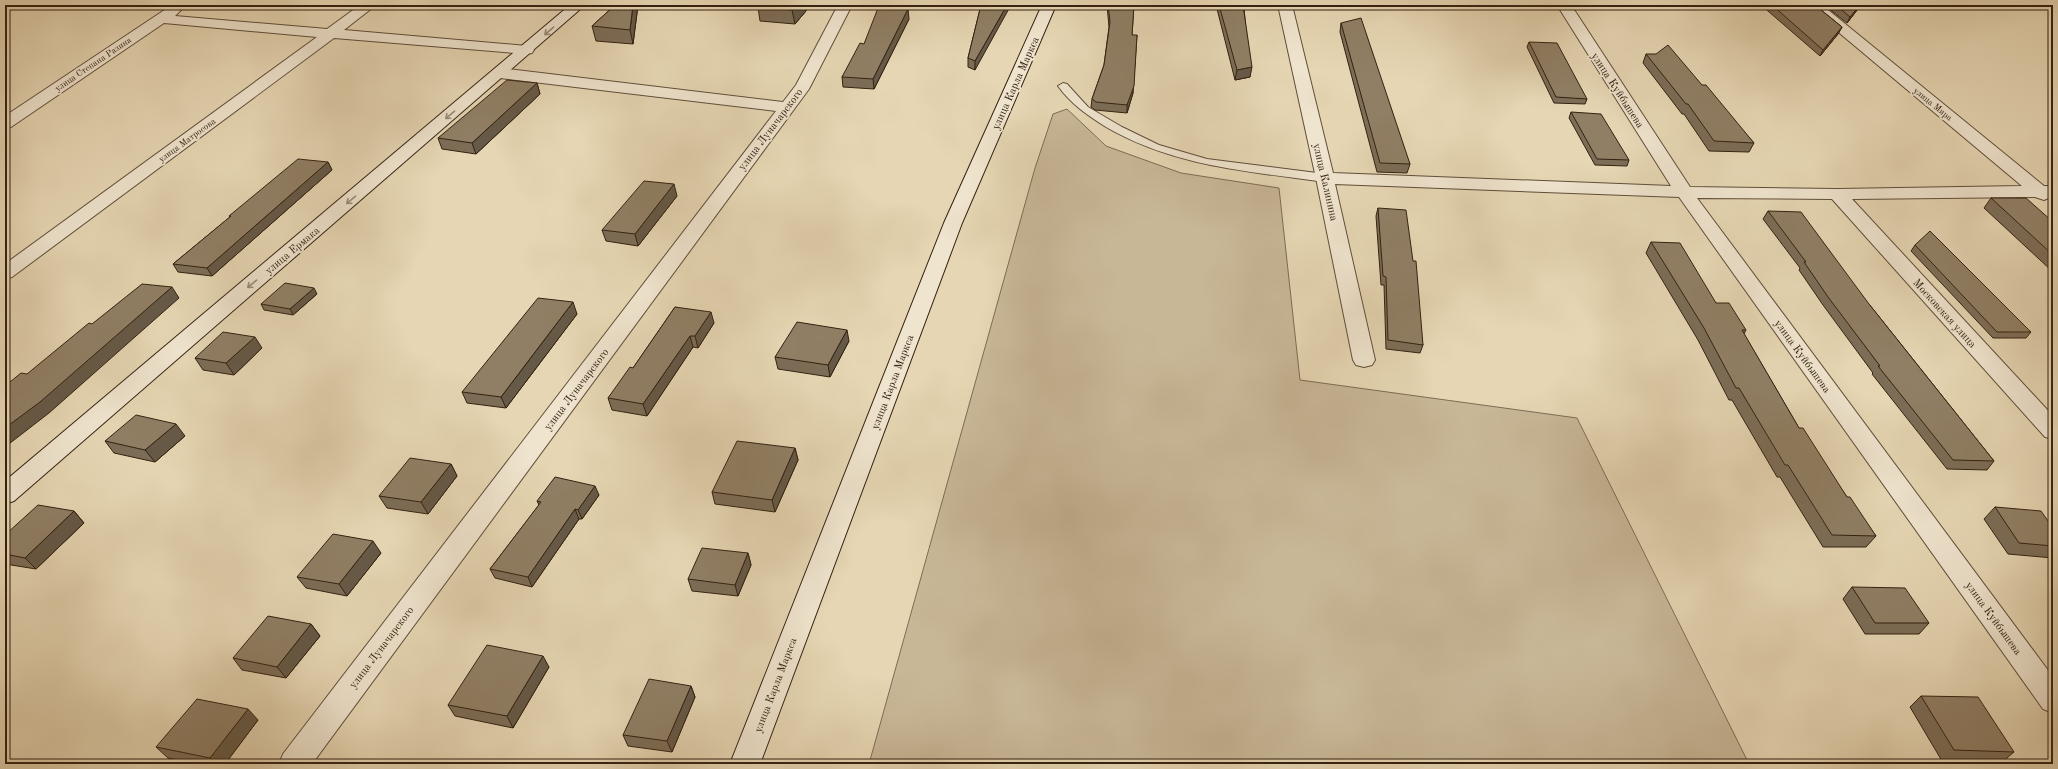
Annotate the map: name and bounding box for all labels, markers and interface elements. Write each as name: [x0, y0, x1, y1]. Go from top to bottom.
one-way arrow: [544, 26, 554, 35]
street label: улица Степана Разина: [53, 35, 134, 93]
street label: улица Карла Маркса: [991, 35, 1042, 132]
street label: улица Куйбышева: [1588, 51, 1645, 131]
street label: улица Мира: [1912, 86, 1954, 123]
street label: улица Луначарского: [737, 87, 805, 173]
one-way arrow: [445, 111, 455, 120]
street label: улица Матросова: [157, 116, 218, 164]
street label: улица Калинина: [1310, 142, 1339, 223]
one-way arrow: [346, 195, 356, 204]
street label: улица Ермака: [264, 225, 323, 277]
street label: Московская улица: [1910, 277, 1978, 351]
one-way arrow: [248, 279, 258, 288]
street label: улица Куйбышева: [1772, 318, 1832, 396]
street label: улица Карла Маркса: [870, 333, 917, 431]
street label: улица Луначарского: [543, 347, 611, 433]
street label: улица Куйбышева: [1963, 580, 2023, 658]
street label: улица Луначарского: [348, 605, 416, 691]
street label: улица Карла Маркса: [753, 636, 800, 734]

